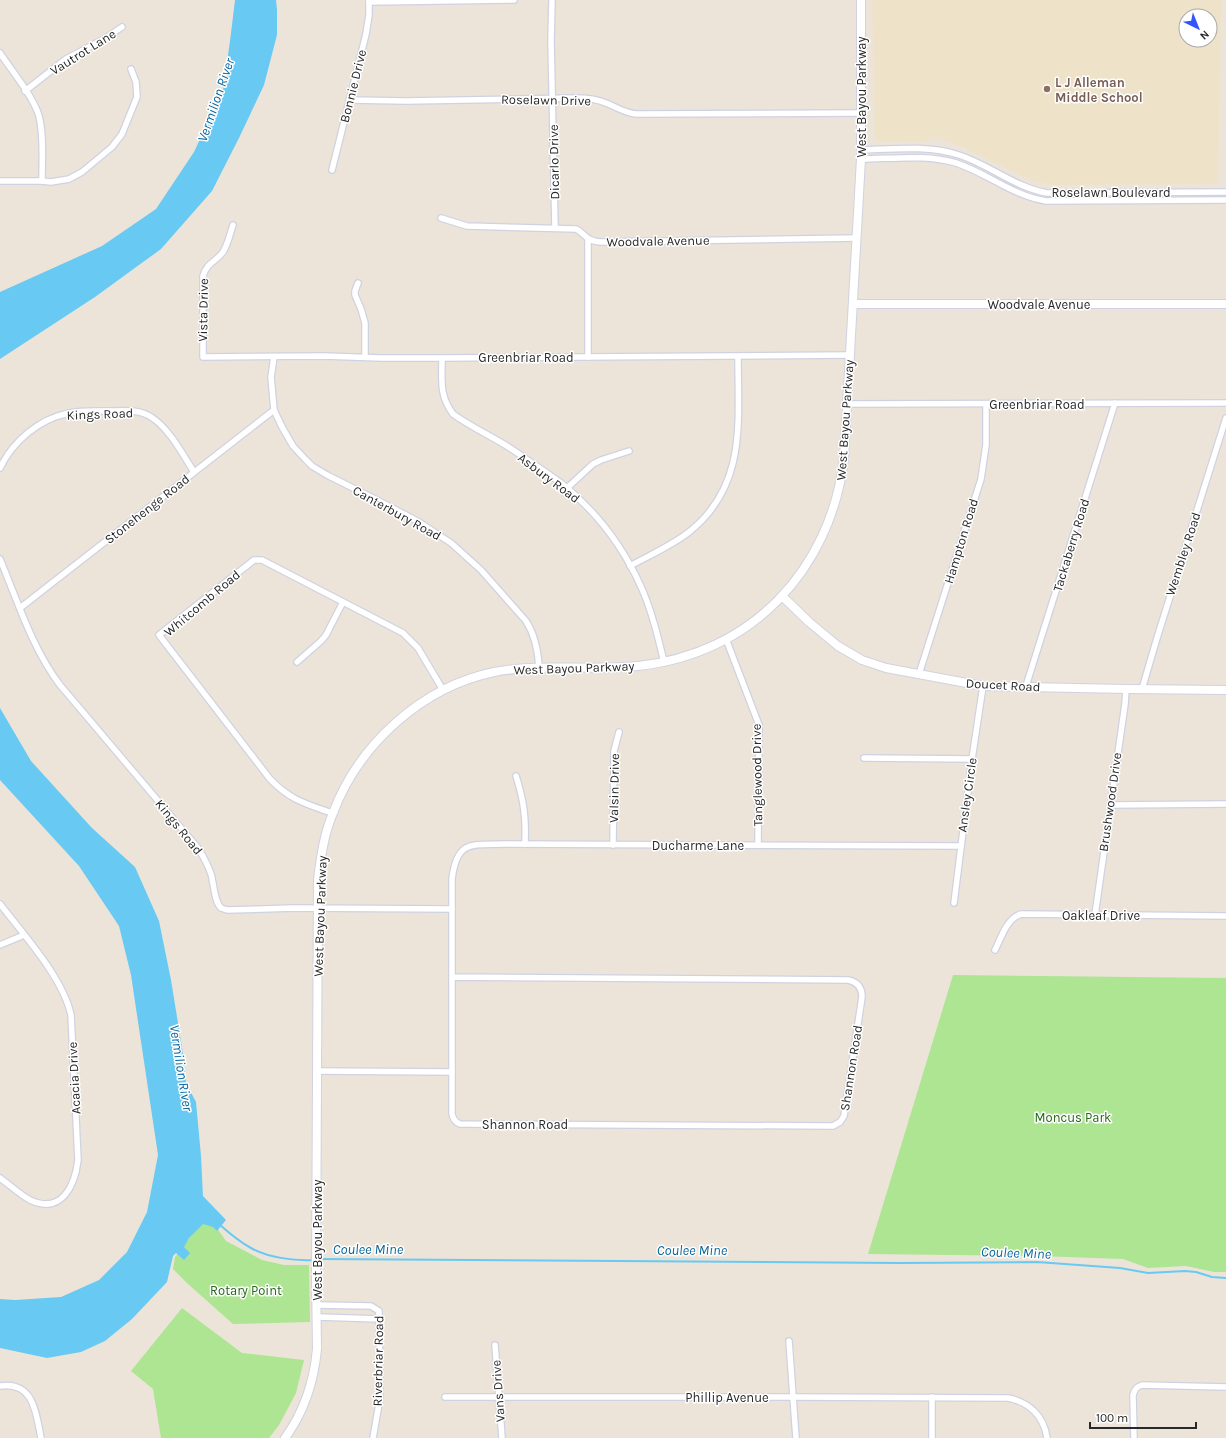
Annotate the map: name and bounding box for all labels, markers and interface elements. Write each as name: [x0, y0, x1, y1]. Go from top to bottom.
north arrow: [1178, 8, 1218, 48]
street label: Vautrot Lane: [47, 26, 119, 78]
text: N: [1197, 28, 1212, 42]
street label: West Bayou Parkway: [854, 36, 869, 158]
street label: Bonnie Drive: [337, 48, 369, 124]
water label: Vermilion River: [194, 55, 239, 144]
place label: L J Alleman Middle School: [1055, 75, 1143, 105]
marker: L J Alleman Middle School: [1042, 84, 1052, 94]
street label: Roselawn Drive: [501, 92, 591, 108]
street label: Dicarlo Drive: [546, 124, 562, 200]
street label: Roselawn Boulevard: [1051, 185, 1171, 200]
street label: Woodvale Avenue: [606, 233, 710, 249]
street label: Vista Drive: [195, 278, 211, 342]
street label: Woodvale Avenue: [988, 297, 1091, 312]
street label: Greenbriar Road: [478, 350, 574, 365]
street label: West Bayou Parkway: [833, 359, 857, 481]
street label: Greenbriar Road: [989, 397, 1085, 412]
street label: Kings Road: [66, 405, 134, 423]
street label: Asbury Road: [515, 450, 583, 506]
street label: Stonehenge Road: [101, 471, 193, 547]
street label: Canterbury Road: [350, 483, 444, 543]
street label: Hampton Road: [941, 497, 981, 585]
street label: Tackaberry Road: [1050, 497, 1092, 593]
street label: Wembley Road: [1162, 510, 1204, 598]
street label: Whitcomb Road: [161, 567, 243, 639]
street label: West Bayou Parkway: [513, 658, 635, 678]
street label: Doucet Road: [965, 676, 1041, 694]
street label: Tanglewood Drive: [749, 723, 765, 827]
street label: Brushwood Drive: [1096, 751, 1124, 853]
street label: Valsin Drive: [606, 753, 622, 823]
street label: Ansley Circle: [954, 756, 980, 833]
street label: Kings Road: [152, 796, 206, 858]
street label: Ducharme Lane: [652, 838, 745, 853]
street label: West Bayou Parkway: [310, 855, 330, 977]
street label: Oakleaf Drive: [1062, 908, 1140, 923]
water label: Vermilion River: [166, 1024, 196, 1114]
street label: Shannon Road: [837, 1024, 865, 1112]
street label: Acacia Drive: [65, 1041, 83, 1115]
park label: Moncus Park: [1035, 1110, 1111, 1125]
street label: Shannon Road: [482, 1117, 568, 1132]
street label: West Bayou Parkway: [310, 1179, 325, 1301]
water label: Coulee Mine: [333, 1241, 404, 1258]
water label: Coulee Mine: [657, 1242, 728, 1259]
water label: Coulee Mine: [981, 1243, 1052, 1263]
park label: Rotary Point: [210, 1283, 282, 1298]
street label: Riverbriar Road: [370, 1315, 386, 1407]
street label: Vans Drive: [488, 1359, 508, 1423]
street label: Phillip Avenue: [685, 1390, 769, 1405]
scale bar: [1090, 1404, 1196, 1430]
text: 100 m: [1096, 1411, 1128, 1425]

